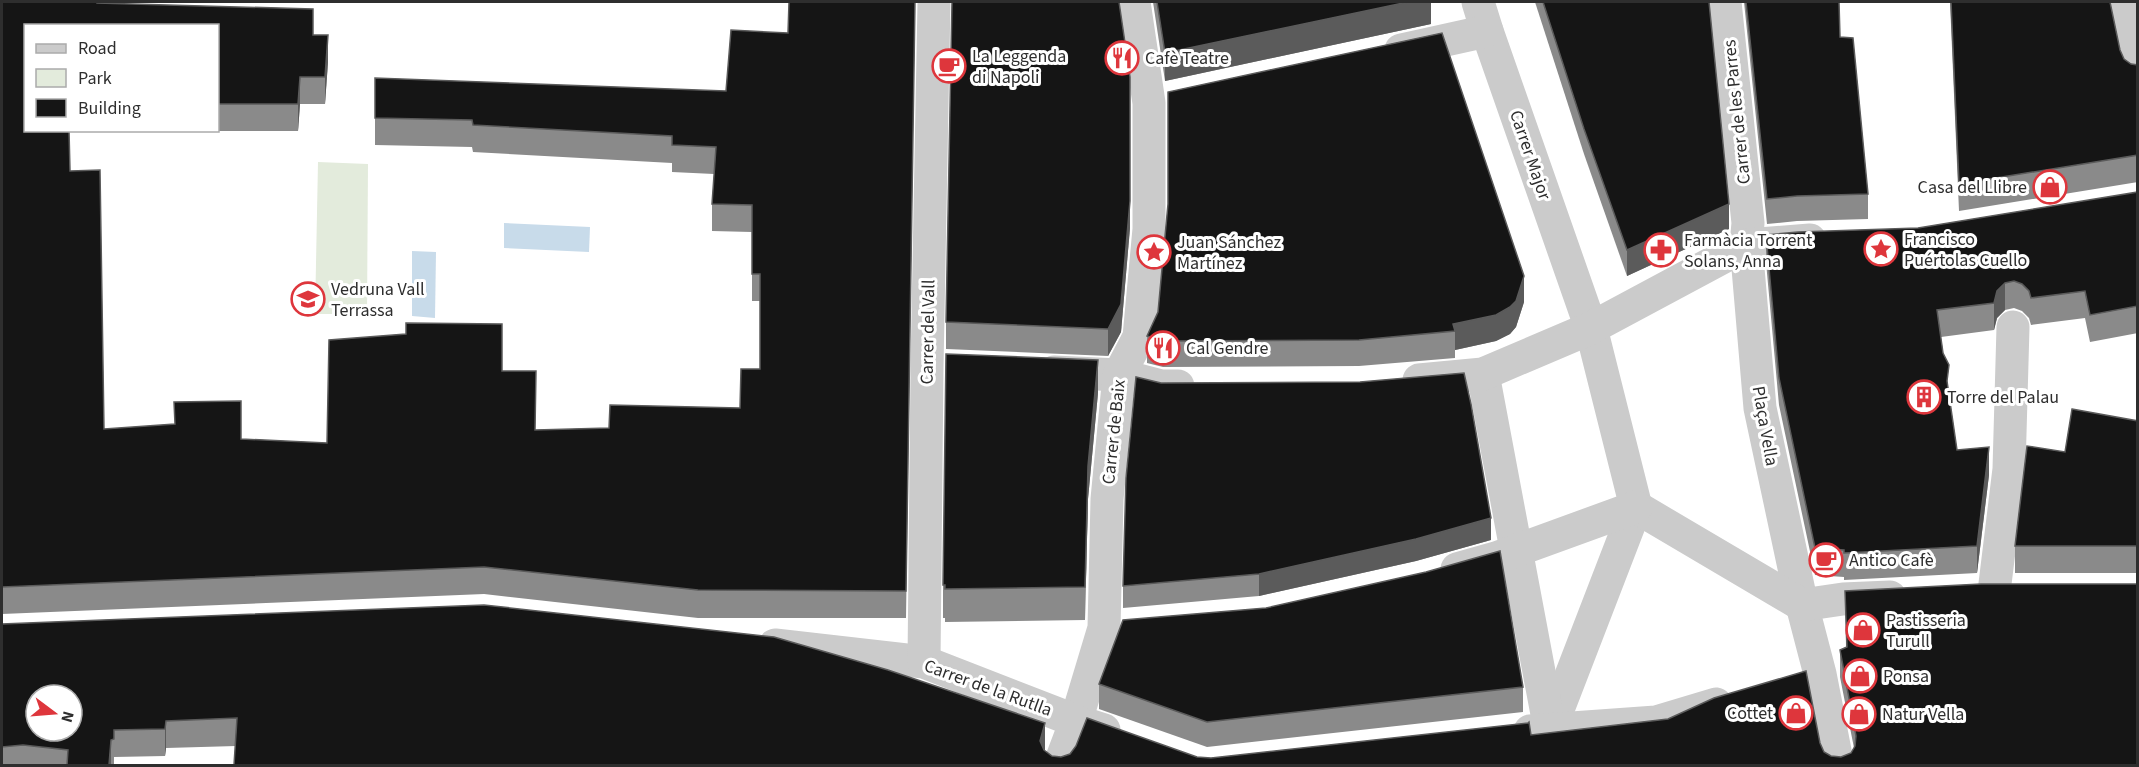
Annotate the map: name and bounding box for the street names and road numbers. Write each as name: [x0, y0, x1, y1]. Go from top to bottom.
street label: Carrer de les Parres: [1717, 39, 1757, 185]
street label: Carrer Major: [1503, 107, 1557, 204]
street label: Carrer del Vall: [915, 279, 941, 385]
street label: Carrer de Baix: [1096, 378, 1132, 486]
street label: Plaça Vella: [1746, 384, 1784, 468]
street label: Carrer de la Rutlla: [920, 653, 1056, 723]

